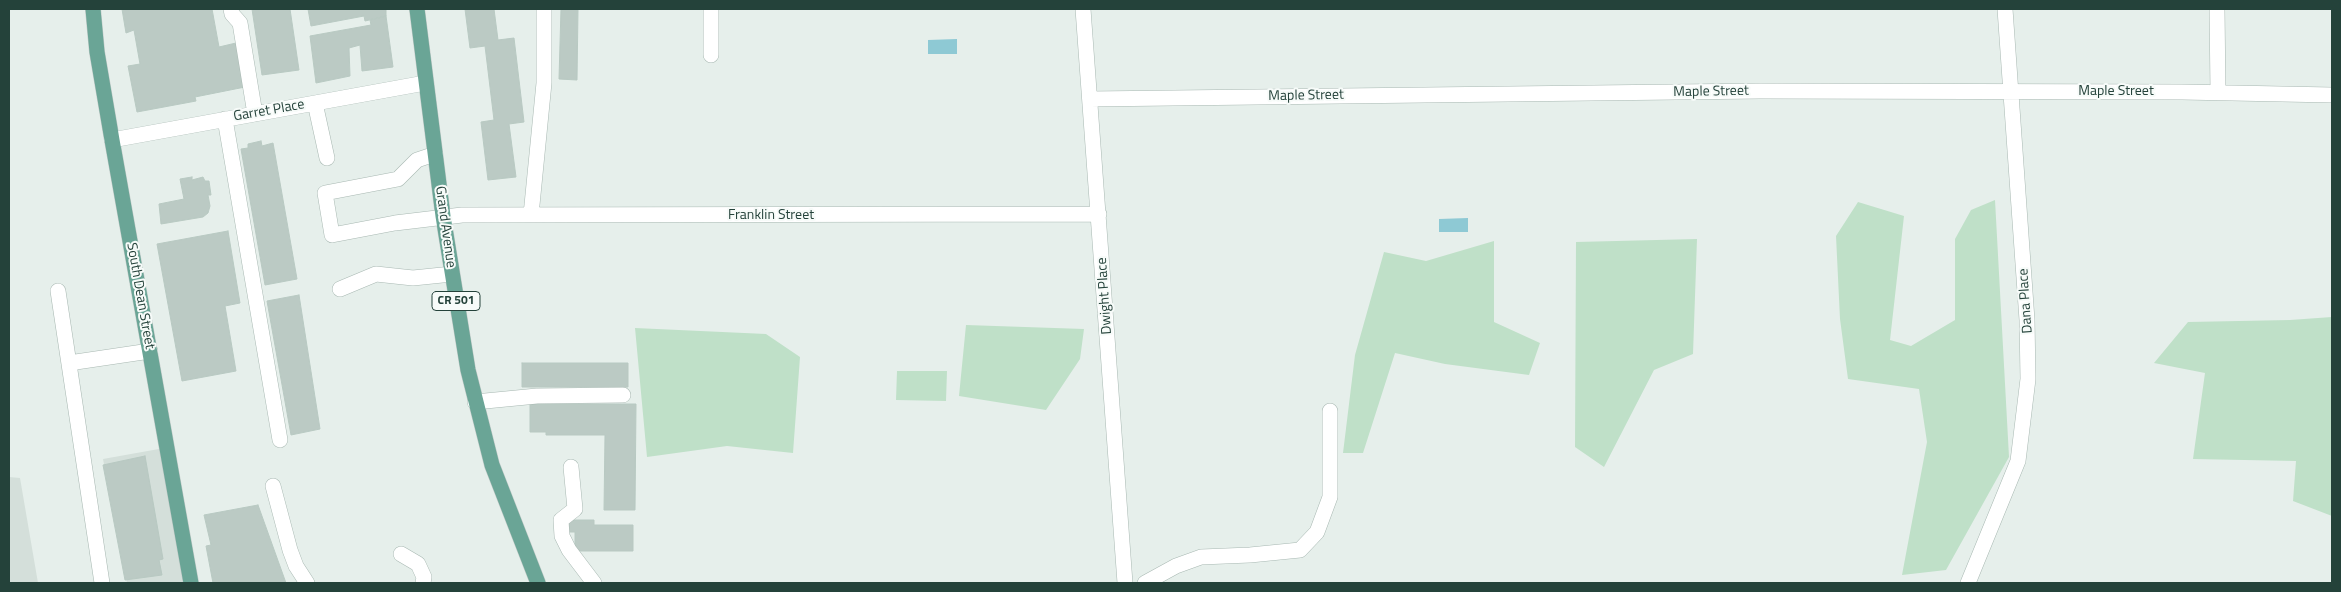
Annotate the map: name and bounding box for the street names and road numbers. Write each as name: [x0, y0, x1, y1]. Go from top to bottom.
street label: Maple Street: [1673, 83, 1749, 101]
street label: Maple Street: [2078, 84, 2154, 100]
street label: Maple Street: [1268, 87, 1344, 105]
street label: Garret Place: [232, 96, 306, 126]
street label: Grand Avenue: [431, 185, 459, 269]
street label: Franklin Street: [728, 208, 814, 224]
street label: South Dean Street: [122, 241, 158, 351]
street label: Dwight Place: [1094, 257, 1116, 335]
street label: Dana Place: [2015, 268, 2037, 334]
road number: CR 501: [432, 292, 480, 310]

